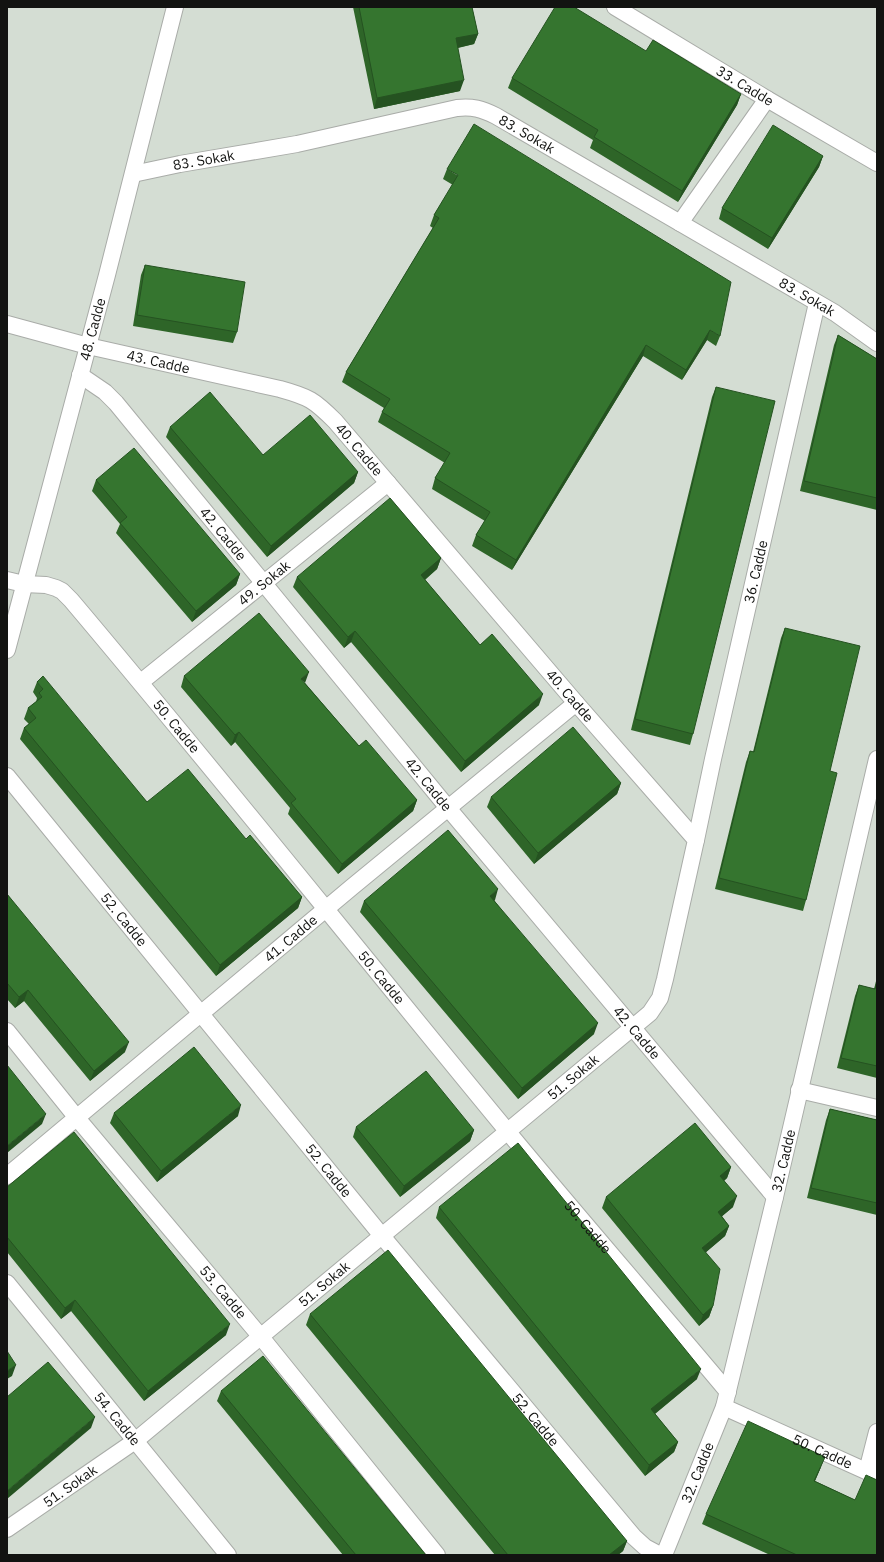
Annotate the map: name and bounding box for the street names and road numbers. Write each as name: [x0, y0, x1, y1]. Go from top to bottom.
street label: 33. Cadde: [713, 61, 777, 110]
street label: 83. Sokak: [496, 111, 559, 158]
street label: 83. Sokak: [171, 146, 236, 174]
street label: 83. Sokak: [776, 273, 839, 320]
street label: 48. Cadde: [76, 296, 110, 362]
street label: 43. Cadde: [125, 346, 192, 378]
street label: 40. Cadde: [332, 419, 387, 480]
street label: 42. Cadde: [196, 503, 251, 565]
street label: 36. Cadde: [740, 538, 772, 605]
street label: 49. Sokak: [234, 556, 294, 609]
street label: 40. Cadde: [542, 666, 598, 726]
street label: 50. Cadde: [149, 696, 204, 757]
street label: 42. Cadde: [401, 754, 456, 815]
street label: 52. Cadde: [97, 889, 151, 950]
street label: 41. Cadde: [260, 911, 321, 966]
street label: 50. Cadde: [354, 947, 409, 1008]
street label: 42. Cadde: [609, 1002, 665, 1063]
street label: 51. Sokak: [543, 1050, 603, 1104]
street label: 32. Cadde: [767, 1127, 800, 1194]
street label: 52. Cadde: [301, 1140, 356, 1201]
street label: 50. Cadde: [560, 1197, 616, 1258]
street label: 51. Sokak: [294, 1257, 354, 1311]
street label: 53. Cadde: [196, 1262, 251, 1323]
street label: 54. Cadde: [90, 1388, 145, 1450]
street label: 52. Cadde: [508, 1389, 563, 1450]
street label: 50. Cadde: [790, 1430, 856, 1473]
street label: 32. Cadde: [677, 1439, 718, 1506]
street label: 51. Sokak: [39, 1460, 101, 1511]

